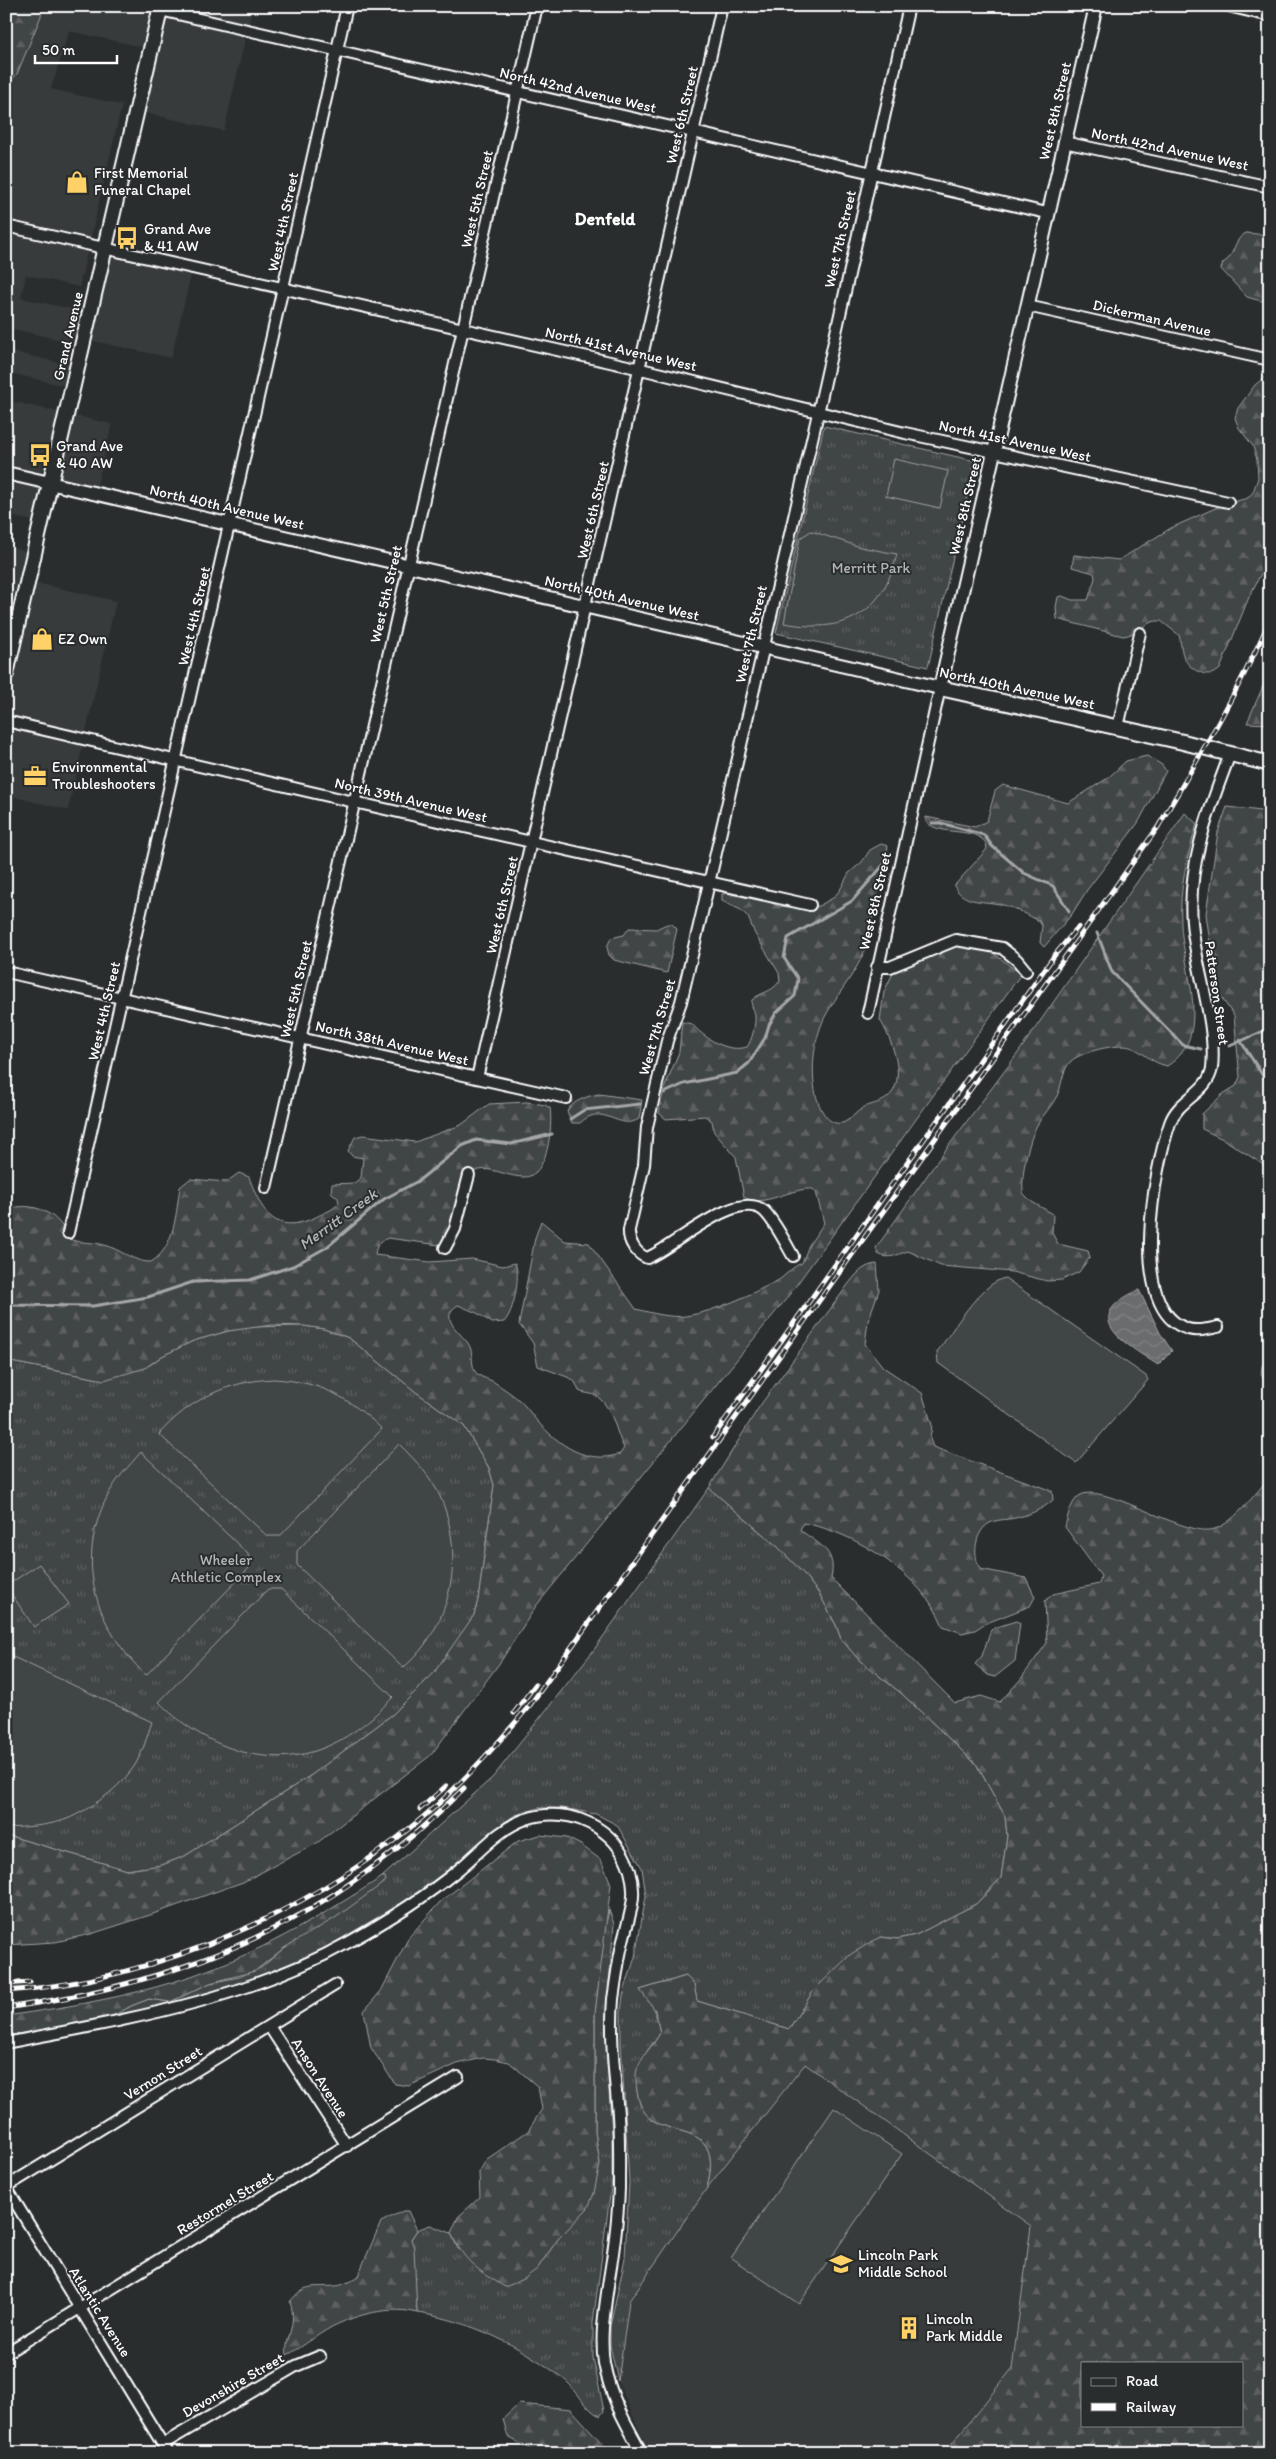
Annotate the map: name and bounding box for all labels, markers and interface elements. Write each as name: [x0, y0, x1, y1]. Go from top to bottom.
scale bar: [35, 32, 118, 64]
text: 50 m: [42, 41, 75, 59]
street label: West 8th Street: [1035, 60, 1075, 162]
street label: North 42nd Avenue West: [498, 63, 658, 117]
street label: West 6th Street: [662, 64, 702, 166]
street label: North 42nd Avenue West: [1090, 124, 1251, 175]
street label: West 5th Street: [457, 148, 497, 250]
place label: First Memorial Funeral Chapel: [94, 164, 192, 199]
shop icon: First Memorial Funeral Chapel: [64, 169, 90, 195]
street label: West 4th Street: [264, 170, 302, 273]
street label: West 7th Street: [820, 188, 860, 290]
district label: Denfeld: [574, 208, 637, 230]
place label: Grand Ave & 41 AW: [144, 220, 211, 255]
bus stop icon: Grand Ave & 41 AW: [114, 225, 140, 251]
street label: Grand Avenue: [49, 290, 87, 382]
street label: Dickerman Avenue: [1091, 296, 1213, 340]
street label: North 41st Avenue West: [543, 323, 699, 375]
street label: North 41st Avenue West: [937, 416, 1093, 466]
place label: Grand Ave & 40 AW: [56, 437, 123, 472]
bus stop icon: Grand Ave & 40 AW: [27, 442, 53, 468]
street label: West 8th Street: [945, 455, 985, 557]
street label: West 6th Street: [573, 459, 613, 561]
street label: North 40th Avenue West: [148, 480, 307, 534]
street label: West 5th Street: [366, 543, 406, 645]
park label: Merritt Park: [832, 559, 910, 577]
street label: West 4th Street: [174, 564, 214, 667]
street label: North 40th Avenue West: [543, 571, 702, 625]
street label: West 7th Street: [731, 583, 771, 685]
shop icon: EZ Own: [29, 626, 55, 652]
place label: EZ Own: [58, 630, 107, 648]
street label: North 40th Avenue West: [938, 663, 1097, 713]
place label: Environmental Troubleshooters: [52, 758, 156, 793]
office icon: Environmental Troubleshooters: [22, 763, 48, 789]
street label: North 39th Avenue West: [333, 774, 489, 826]
street label: West 8th Street: [855, 850, 895, 952]
street label: West 6th Street: [482, 854, 522, 956]
street label: West 5th Street: [276, 938, 316, 1040]
street label: Patterson Street: [1201, 940, 1233, 1047]
street label: West 4th Street: [84, 959, 124, 1062]
street label: West 7th Street: [635, 976, 679, 1077]
street label: North 38th Avenue West: [314, 1017, 471, 1069]
water label: Merritt Creek: [295, 1184, 381, 1254]
park label: Wheeler Athletic Complex: [171, 1551, 282, 1586]
street label: Anson Avenue: [288, 2035, 352, 2121]
street label: Vernon Street: [121, 2042, 206, 2104]
street label: Restormel Street: [173, 2167, 277, 2239]
place label: Lincoln Park Middle School: [858, 2246, 948, 2281]
school or university icon: Lincoln Park Middle School: [828, 2251, 854, 2277]
street label: Atlantic Avenue: [65, 2263, 135, 2361]
place label: Lincoln Park Middle: [926, 2310, 1003, 2345]
building icon: Lincoln Park Middle: [896, 2315, 922, 2341]
street label: Devonshire Street: [179, 2348, 287, 2421]
legend: [1081, 2362, 1244, 2426]
text: Road: [1126, 2372, 1159, 2390]
text: Railway: [1126, 2398, 1176, 2416]

